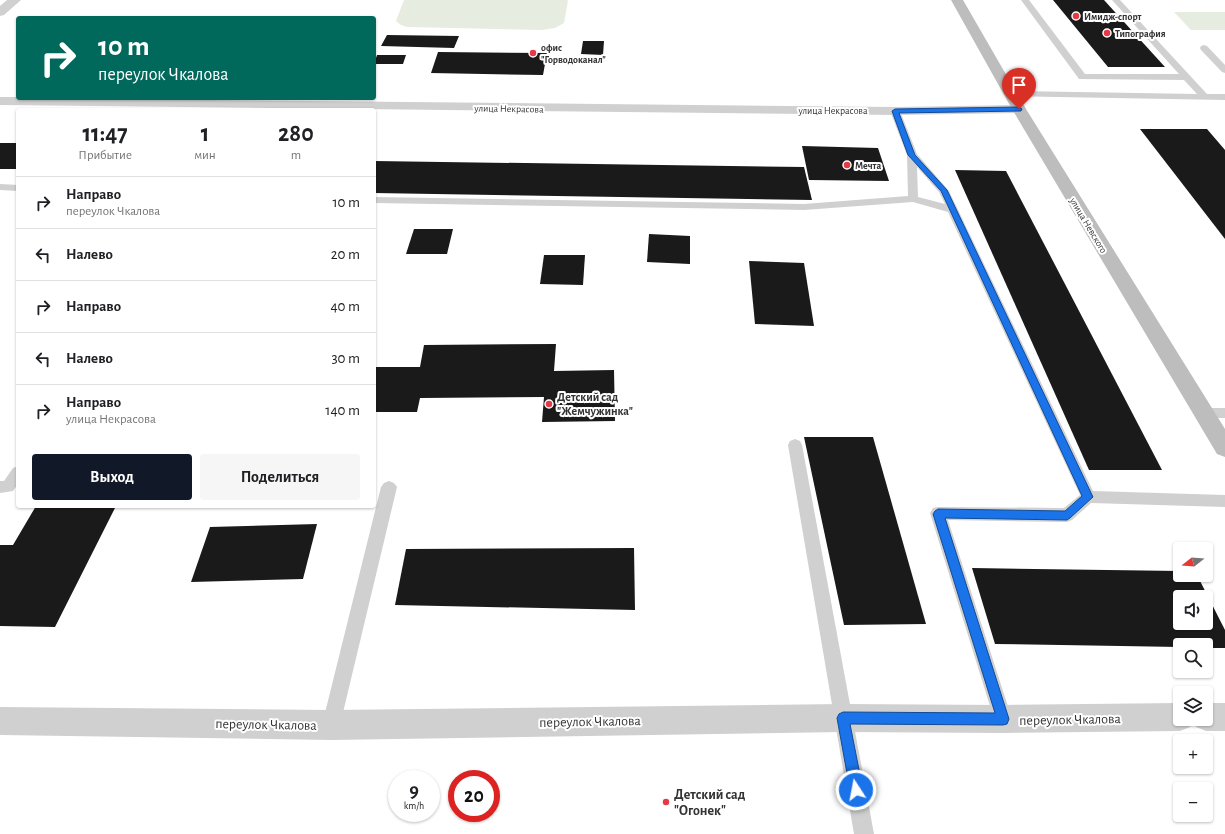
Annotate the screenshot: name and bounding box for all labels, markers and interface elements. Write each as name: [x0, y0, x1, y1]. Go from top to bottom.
marker: Имидж-спорт: [1071, 11, 1081, 21]
place label: Имидж-спорт: [1084, 12, 1142, 22]
marker: Типография: [1102, 28, 1112, 38]
place label: Типография: [1115, 29, 1166, 39]
icon: right: [32, 32, 84, 84]
text: 10 m: [98, 33, 150, 61]
place label: офис "Горводоканал": [541, 43, 606, 65]
marker: офис "Горводоканал": [528, 48, 538, 58]
text: переулок Чкалова: [98, 66, 229, 84]
pin: [1002, 68, 1036, 109]
icon: arrive: [1008, 74, 1030, 96]
street label: улица Некрасова: [473, 103, 544, 115]
street label: улица Некрасова: [797, 106, 868, 116]
text: 11:47: [82, 122, 128, 146]
text: 1: [201, 122, 209, 146]
text: 280: [278, 122, 314, 146]
text: Прибытие: [78, 149, 132, 162]
text: мин: [194, 149, 216, 162]
text: m: [291, 149, 301, 162]
marker: Мечта: [842, 160, 852, 170]
place label: Мечта: [855, 161, 881, 171]
text: Направо: [66, 187, 121, 202]
icon: right: [32, 192, 54, 214]
text: 10 m: [332, 195, 360, 210]
street label: улица Невского: [1067, 195, 1109, 255]
text: переулок Чкалова: [66, 205, 160, 218]
icon: left: [32, 244, 54, 266]
text: Налево: [66, 247, 113, 262]
text: 20 m: [331, 247, 360, 262]
icon: right: [32, 296, 54, 318]
text: Направо: [66, 299, 121, 314]
text: 40 m: [330, 299, 360, 314]
icon: left: [32, 348, 54, 370]
text: Налево: [66, 351, 113, 366]
text: 30 m: [331, 351, 360, 366]
place label: Детский сад "Жемчужинка": [557, 391, 633, 418]
text: Направо: [66, 395, 121, 410]
marker: Детский сад "Жемчужинка": [544, 399, 554, 409]
icon: right: [32, 400, 54, 422]
text: 140 m: [325, 403, 360, 418]
text: улица Некрасова: [66, 413, 156, 426]
button: Выход: [32, 454, 192, 500]
button: Поделиться: [200, 454, 360, 500]
north arrow: [1173, 542, 1213, 582]
map controls: [1173, 542, 1213, 822]
button: sound: [1173, 590, 1213, 630]
button: search: [1173, 638, 1213, 678]
button: layers: [1173, 686, 1213, 726]
street label: переулок Чкалова: [1019, 712, 1122, 728]
street label: переулок Чкалова: [539, 714, 642, 730]
street label: переулок Чкалова: [215, 717, 317, 733]
button: +: [1173, 734, 1213, 774]
position arrow: [835, 769, 877, 811]
speed limit sign: 20: [448, 770, 500, 822]
text: 9: [409, 781, 419, 801]
button: −: [1173, 782, 1213, 822]
place label: Детский сад "Огонек": [674, 788, 746, 818]
marker: Детский сад "Огонек": [661, 797, 671, 807]
text: km/h: [404, 801, 424, 811]

